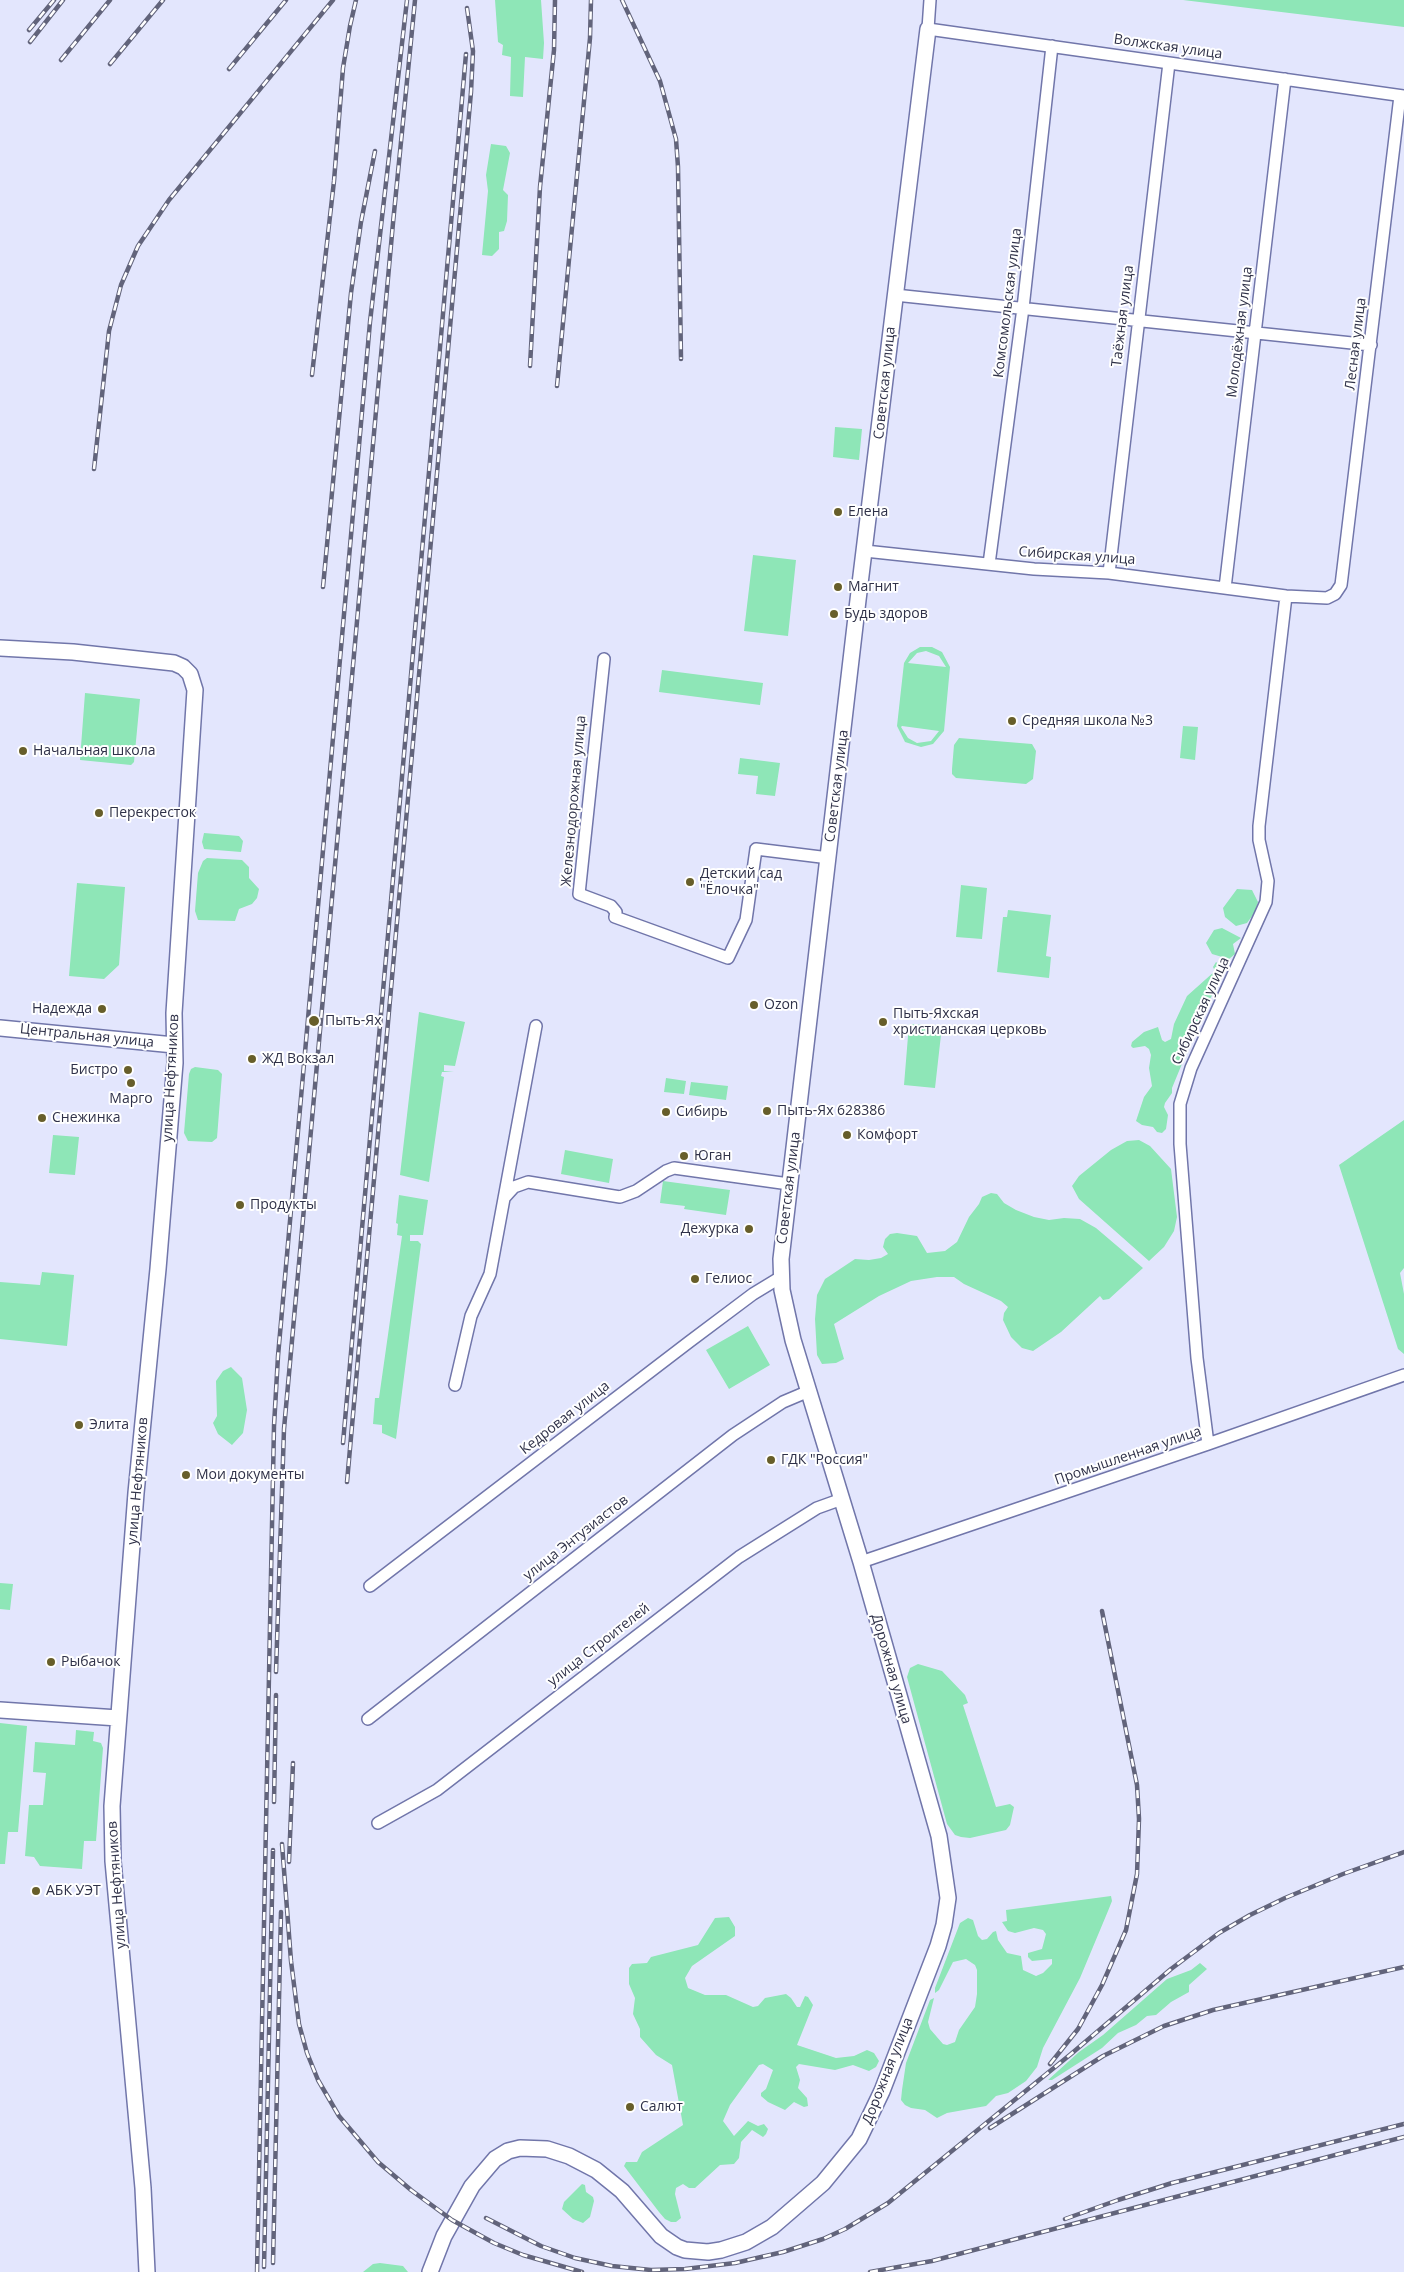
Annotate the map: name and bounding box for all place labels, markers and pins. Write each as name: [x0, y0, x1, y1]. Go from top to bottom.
place label: Елена: [848, 504, 888, 520]
marker: Елена: [832, 506, 844, 518]
place label: Магнит: [848, 579, 899, 595]
marker: Магнит: [832, 581, 844, 593]
place label: Будь здоров: [844, 606, 928, 622]
marker: Будь здоров: [828, 608, 840, 620]
place label: Средняя школа №3: [1022, 713, 1153, 729]
marker: Средняя школа №3: [1006, 715, 1018, 727]
place label: Начальная школа: [33, 743, 156, 759]
marker: Начальная школа: [17, 745, 29, 757]
place label: Перекресток: [109, 805, 196, 821]
marker: Перекресток: [93, 807, 105, 819]
place label: Детский сад "Ёлочка": [700, 866, 782, 899]
marker: Детский сад "Ёлочка": [684, 876, 696, 888]
place label: Ozon: [764, 997, 798, 1013]
marker: Ozon: [748, 999, 760, 1011]
place label: Надежда: [32, 1001, 92, 1017]
marker: Надежда: [96, 1003, 108, 1015]
place label: Пыть-Яхская христианская церковь: [893, 1006, 1047, 1038]
place label: Пыть-Ях: [325, 1013, 381, 1029]
marker: Пыть-Ях: [307, 1014, 321, 1028]
marker: Пыть-Яхская христианская церковь: [877, 1016, 889, 1028]
place label: ЖД Вокзал: [262, 1051, 334, 1067]
marker: ЖД Вокзал: [246, 1053, 258, 1065]
place label: Бистро: [70, 1062, 118, 1078]
marker: Бистро: [122, 1064, 134, 1076]
marker: Марго: [125, 1077, 137, 1089]
place label: Марго: [109, 1091, 153, 1107]
place label: Пыть-Ях 628386: [777, 1103, 885, 1119]
place label: Сибирь: [676, 1104, 728, 1120]
marker: Пыть-Ях 628386: [761, 1105, 773, 1117]
marker: Сибирь: [660, 1106, 672, 1118]
place label: Снежинка: [52, 1110, 121, 1126]
marker: Снежинка: [36, 1112, 48, 1124]
place label: Комфорт: [857, 1127, 918, 1143]
marker: Комфорт: [841, 1129, 853, 1141]
place label: Юган: [694, 1148, 731, 1164]
marker: Юган: [678, 1150, 690, 1162]
place label: Продукты: [250, 1197, 317, 1213]
marker: Продукты: [234, 1199, 246, 1211]
place label: Дежурка: [681, 1221, 739, 1237]
marker: Дежурка: [743, 1223, 755, 1235]
place label: Гелиос: [705, 1271, 752, 1287]
marker: Гелиос: [689, 1273, 701, 1285]
place label: Элита: [89, 1417, 129, 1433]
marker: Элита: [73, 1419, 85, 1431]
place label: ГДК "Россия": [781, 1452, 868, 1468]
marker: ГДК "Россия": [765, 1454, 777, 1466]
place label: Мои документы: [196, 1467, 305, 1483]
marker: Мои документы: [180, 1469, 192, 1481]
place label: Рыбачок: [61, 1654, 120, 1670]
marker: Рыбачок: [45, 1656, 57, 1668]
place label: АБК УЭТ: [46, 1883, 101, 1899]
marker: АБК УЭТ: [30, 1885, 42, 1897]
place label: Салют: [640, 2099, 683, 2115]
marker: Салют: [624, 2101, 636, 2113]

